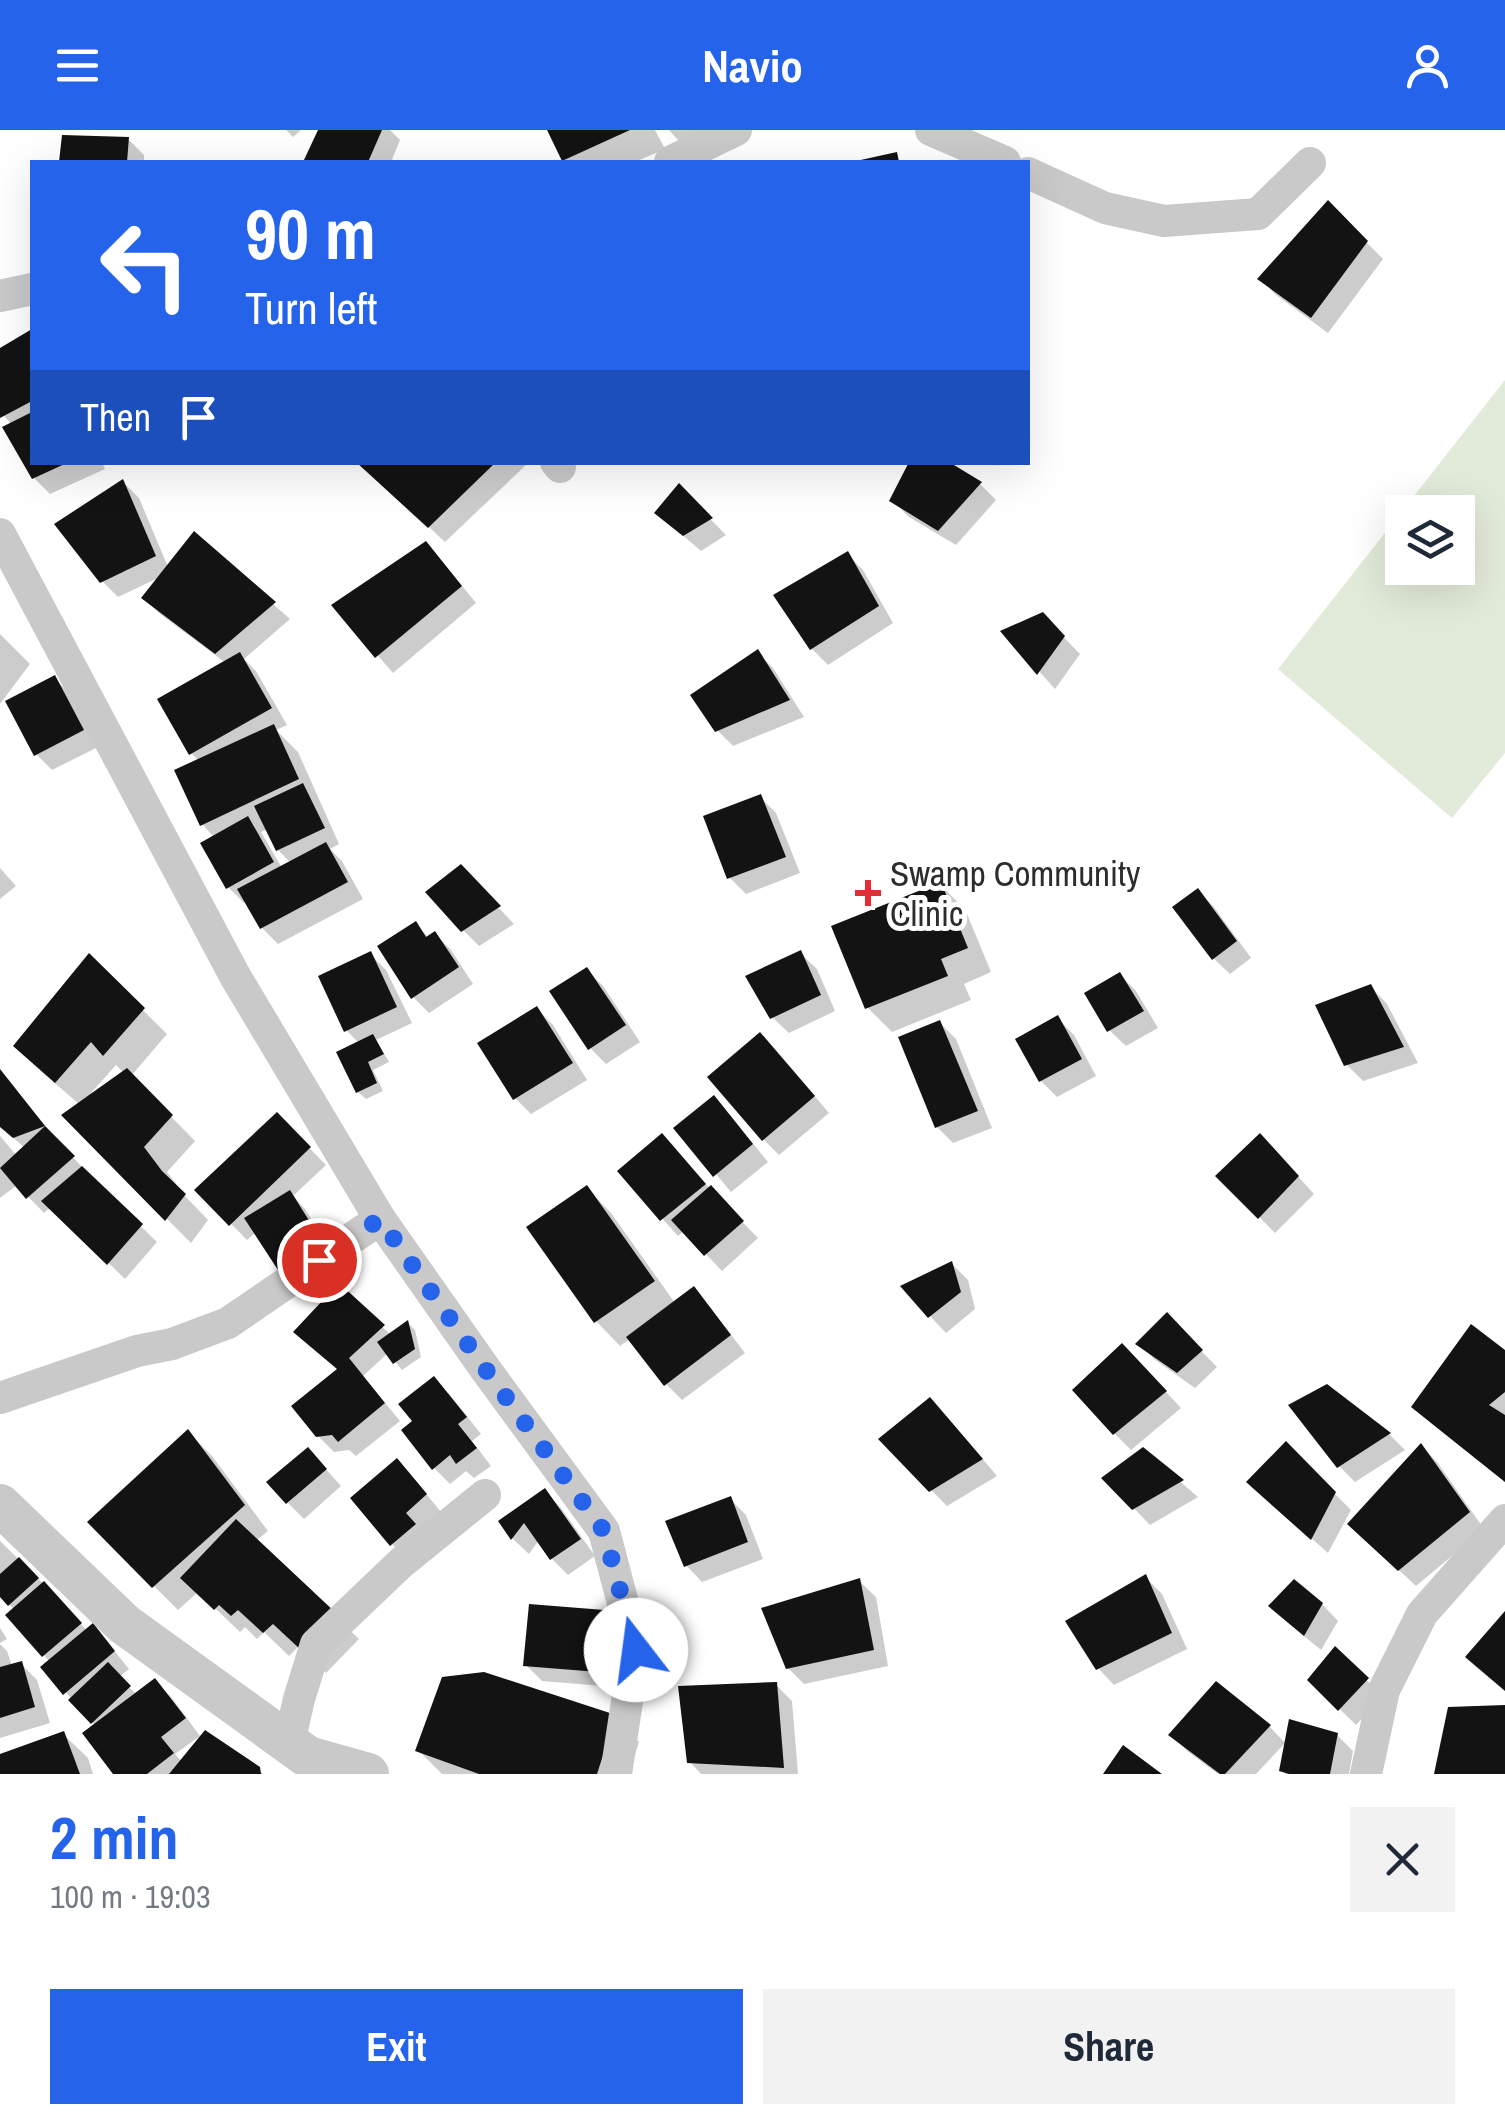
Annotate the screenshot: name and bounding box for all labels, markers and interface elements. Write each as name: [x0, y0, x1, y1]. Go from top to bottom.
text: Navio: [702, 35, 803, 96]
icon: menu: [50, 38, 105, 93]
icon: person: [1400, 38, 1455, 93]
text: 90 m: [245, 187, 376, 281]
icon: left: [80, 200, 210, 330]
text: Turn left: [245, 277, 377, 338]
icon: arrive: [171, 390, 226, 445]
text: Then: [80, 392, 151, 443]
map controls: [1385, 495, 1475, 585]
button: layers: [1385, 495, 1475, 585]
place label: Swamp Community Clinic: [890, 850, 1141, 937]
marker: Swamp Community Clinic: [855, 880, 881, 906]
pin: [277, 1218, 362, 1303]
icon: arrive: [292, 1233, 347, 1288]
position arrow: [584, 1598, 688, 1702]
text: 2 min: [50, 1797, 179, 1878]
button: close: [1350, 1807, 1455, 1912]
text: 100 m · 19:03: [50, 1875, 210, 1918]
button: Exit: [50, 1989, 743, 2104]
button: Share: [763, 1989, 1455, 2104]

